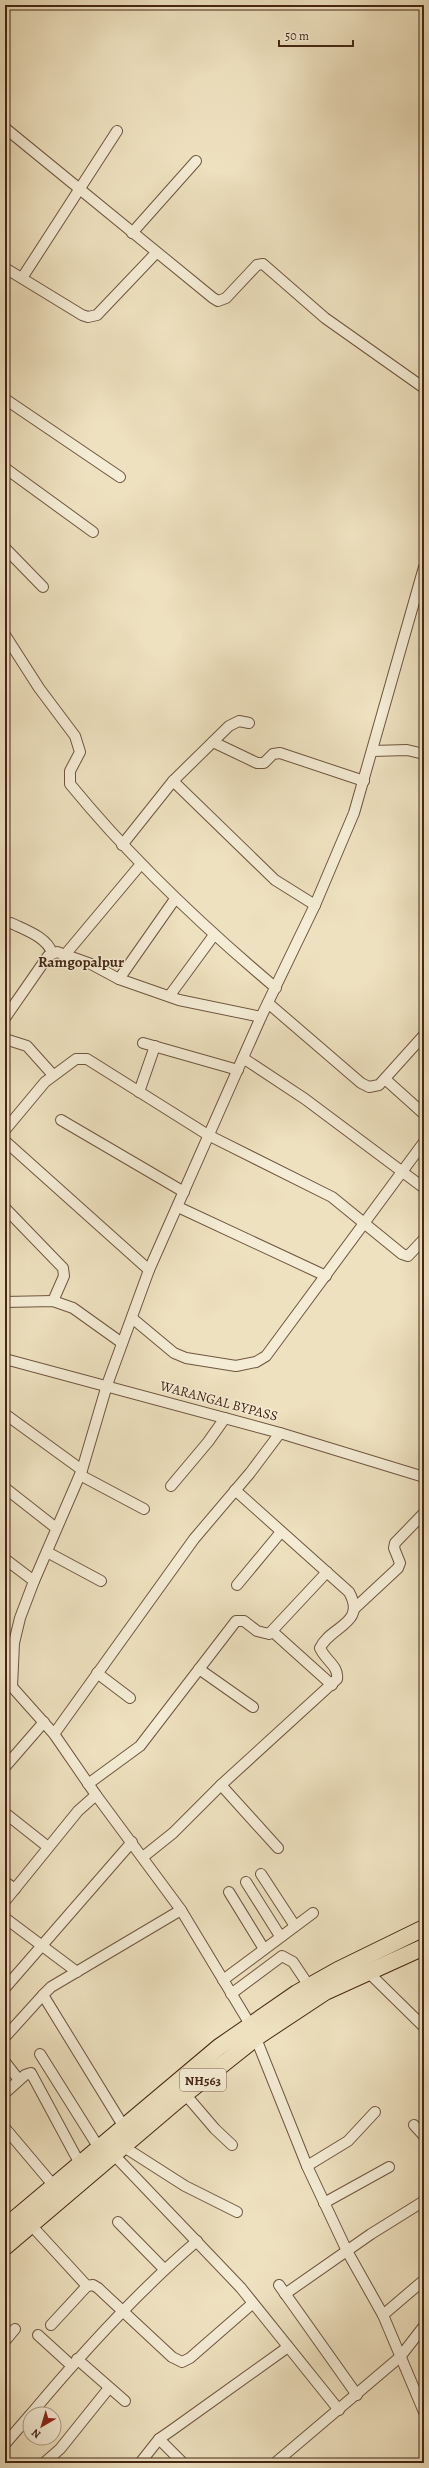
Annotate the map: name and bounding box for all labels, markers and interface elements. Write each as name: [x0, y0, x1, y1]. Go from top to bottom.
scale bar: [279, 22, 353, 48]
text: 50 m: [285, 28, 309, 44]
district label: Ramgopalpur: [38, 952, 124, 972]
street label: WARANGAL BYPASS: [157, 1376, 280, 1426]
road number: NH563: [180, 2069, 226, 2091]
north arrow: [22, 2406, 62, 2446]
text: N: [28, 2425, 44, 2442]

